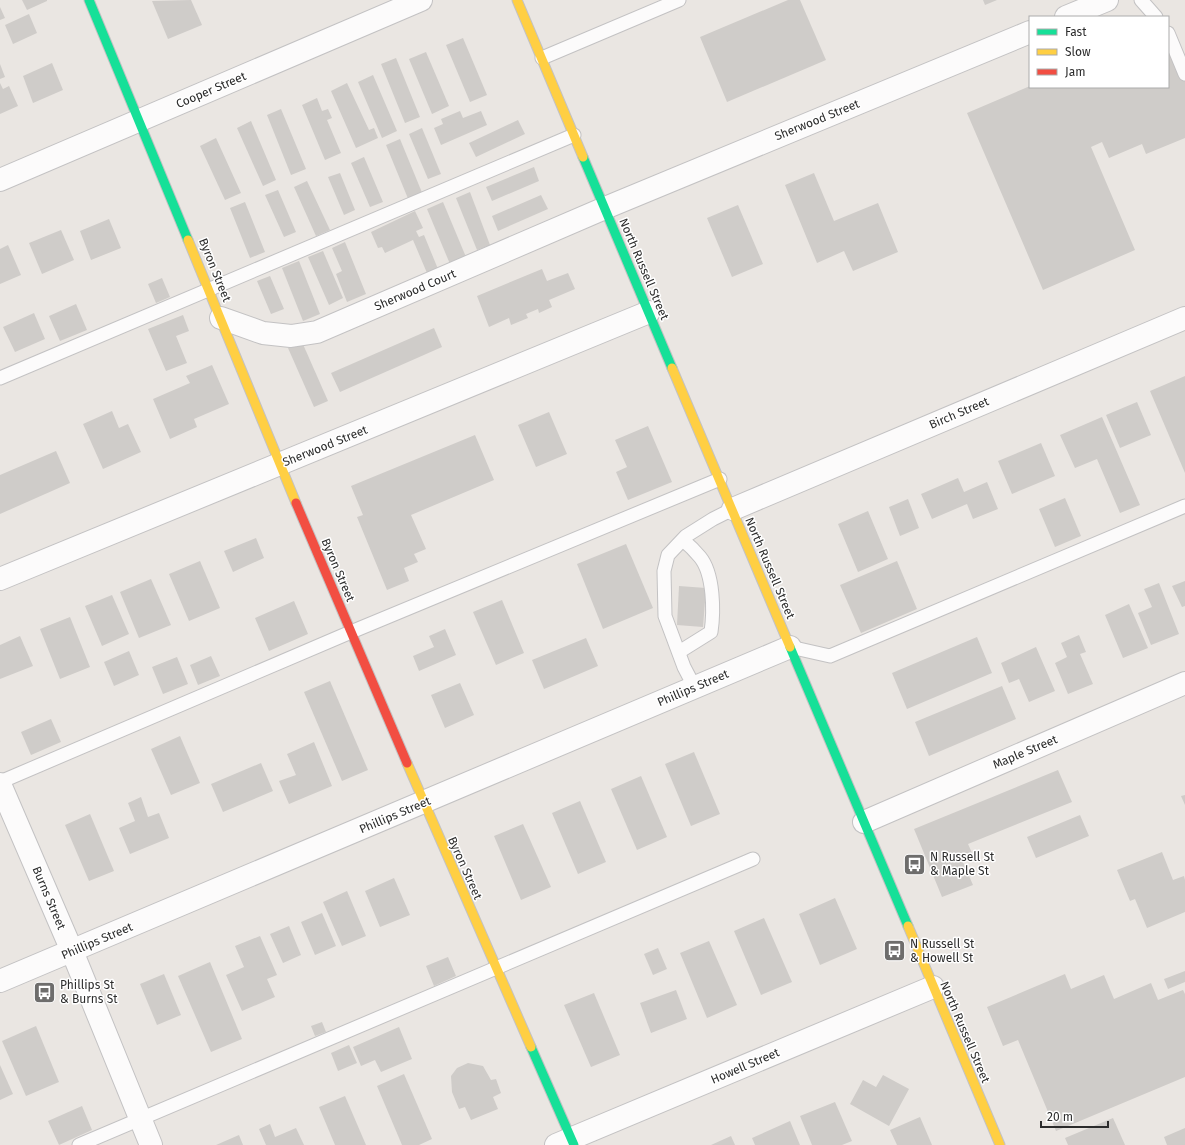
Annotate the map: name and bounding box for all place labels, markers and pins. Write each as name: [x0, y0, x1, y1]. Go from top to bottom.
place label: N Russell St & Maple St: [930, 850, 995, 878]
bus stop icon: N Russell St & Maple St: [902, 851, 928, 877]
place label: N Russell St & Howell St: [910, 937, 975, 965]
bus stop icon: N Russell St & Howell St: [881, 938, 907, 964]
place label: Phillips St & Burns St: [60, 978, 118, 1006]
bus stop icon: Phillips St & Burns St: [31, 979, 57, 1005]

